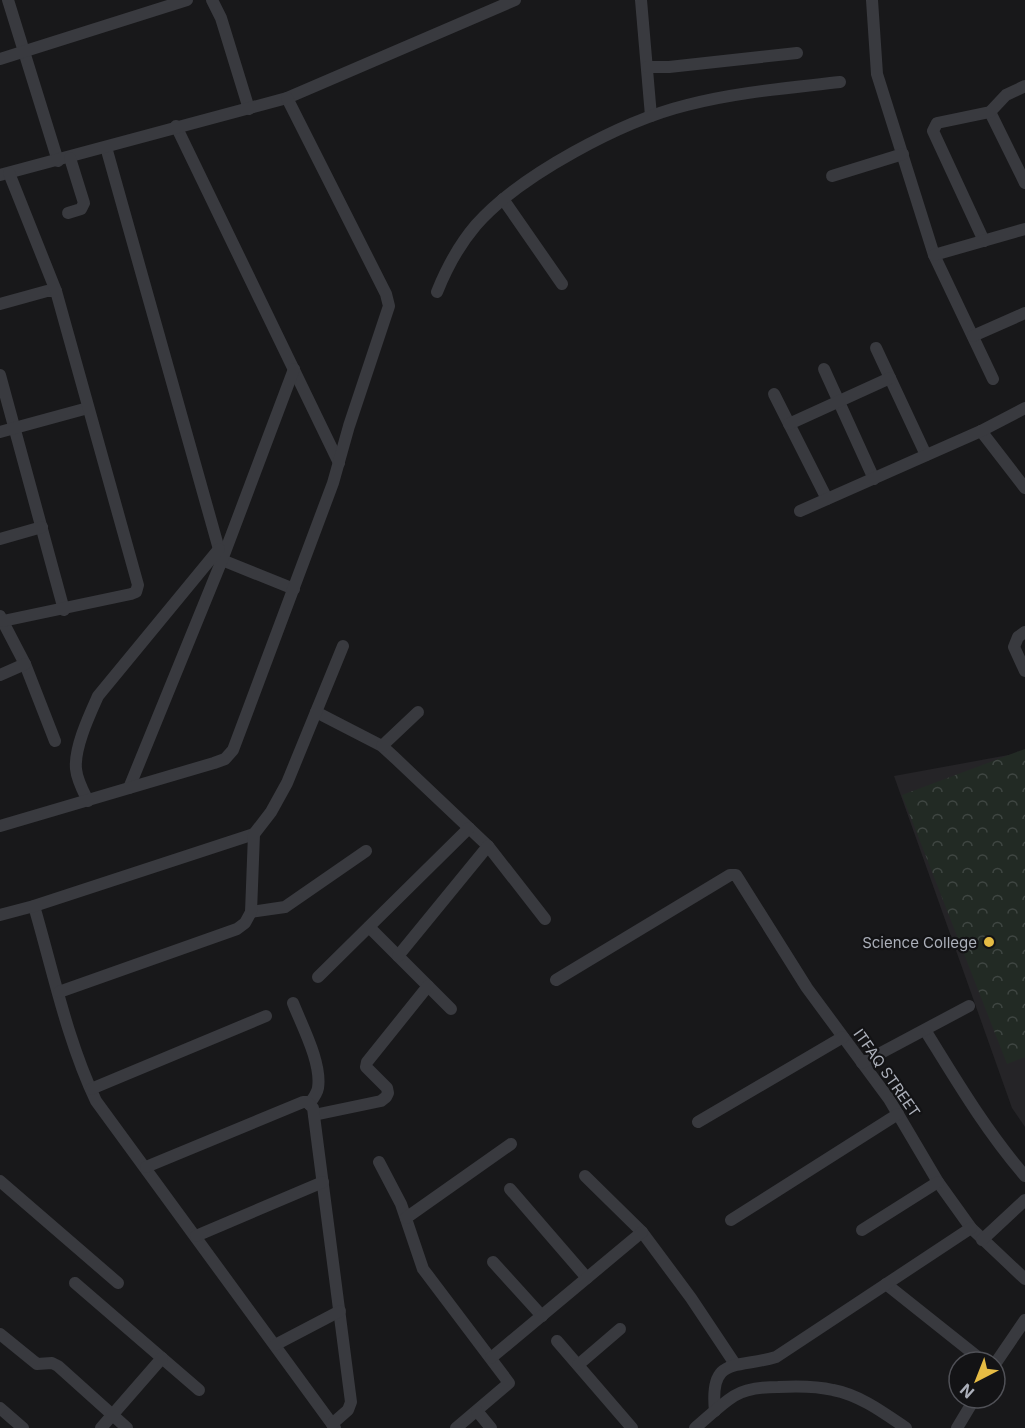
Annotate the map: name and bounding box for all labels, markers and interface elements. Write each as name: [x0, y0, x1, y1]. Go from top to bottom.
place label: Science College: [862, 933, 977, 952]
marker: Science College: [982, 935, 996, 949]
street label: ITFAQ STREET: [850, 1025, 924, 1121]
north arrow: [947, 1350, 1007, 1410]
text: N: [956, 1380, 978, 1403]

